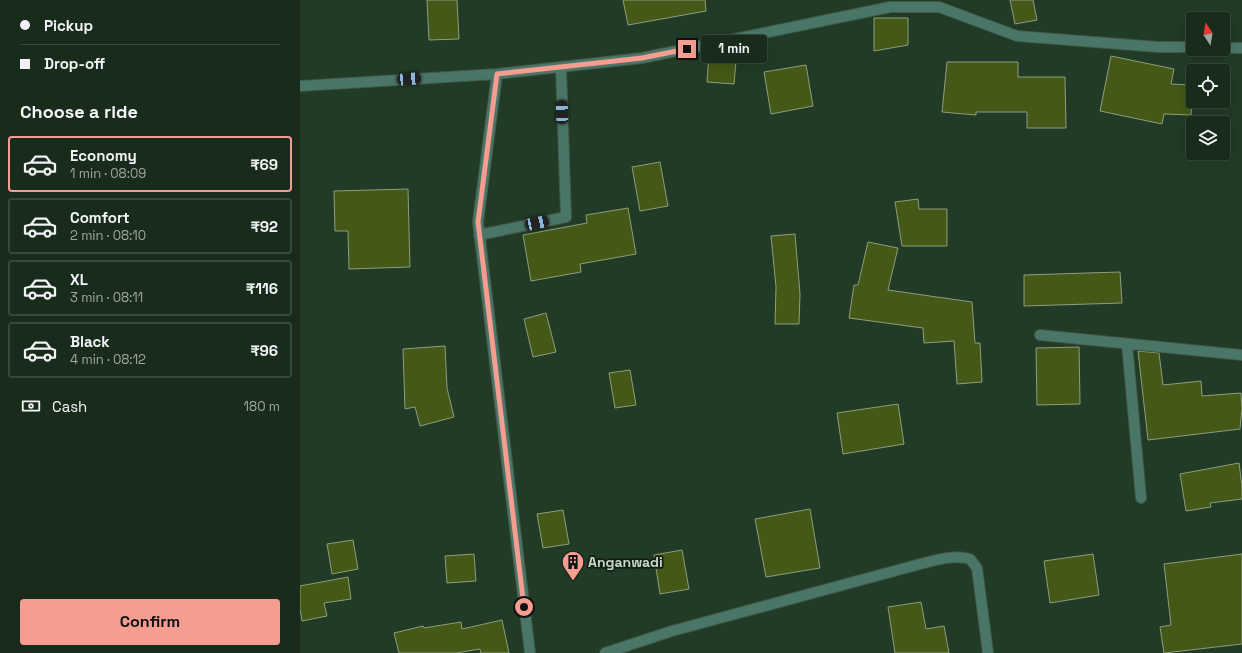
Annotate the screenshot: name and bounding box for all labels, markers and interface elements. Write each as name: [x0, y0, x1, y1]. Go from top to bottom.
north arrow: [1186, 12, 1230, 56]
map controls: [1186, 12, 1230, 160]
text: Pickup: [44, 16, 93, 35]
callout: 1 min: [701, 35, 767, 63]
route end: [678, 40, 696, 58]
text: 1 min: [718, 40, 750, 57]
text: Drop-off: [44, 54, 105, 73]
button: locate: [1186, 64, 1230, 108]
car: [397, 72, 421, 86]
text: Choose a ride: [20, 100, 138, 123]
car: [556, 100, 568, 124]
button: layers: [1186, 116, 1230, 160]
icon: car: [22, 146, 58, 182]
text: Economy: [70, 146, 137, 165]
text: ₹69: [250, 155, 278, 174]
text: 1 min · 08:09: [70, 165, 146, 182]
icon: car: [22, 208, 58, 244]
text: Comfort: [70, 208, 130, 227]
car: [524, 215, 550, 231]
text: ₹92: [250, 217, 278, 236]
text: 2 min · 08:10: [70, 227, 146, 244]
icon: car: [22, 270, 58, 306]
text: XL: [70, 270, 88, 289]
text: ₹116: [246, 279, 278, 298]
text: 3 min · 08:11: [70, 289, 143, 306]
icon: car: [22, 332, 58, 368]
text: Black: [70, 332, 110, 351]
text: ₹96: [250, 341, 278, 360]
text: 4 min · 08:12: [70, 351, 146, 368]
icon: cash: [20, 395, 42, 417]
text: Cash: [52, 397, 87, 416]
text: 180 m: [244, 398, 280, 415]
building icon: Anganwadi: [560, 549, 586, 582]
place label: Anganwadi: [588, 553, 663, 571]
route start: [515, 598, 533, 616]
button: Confirm: [20, 599, 280, 645]

